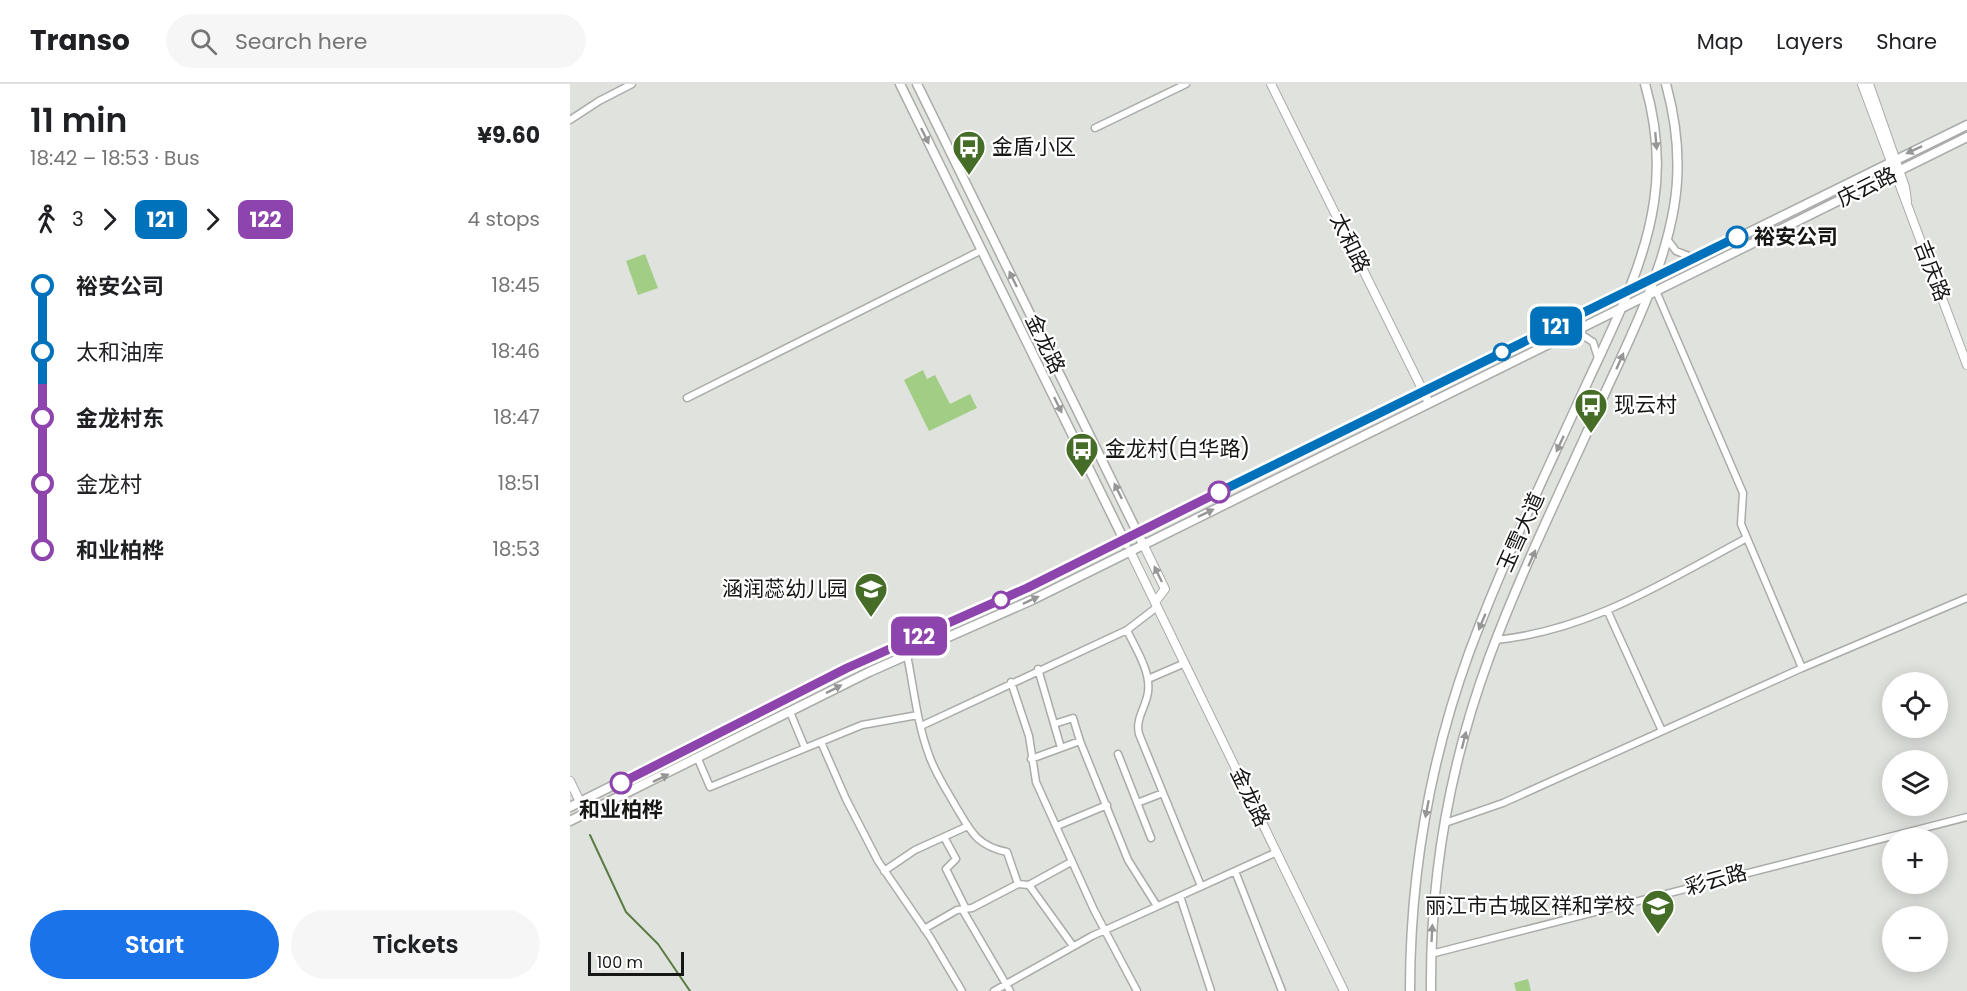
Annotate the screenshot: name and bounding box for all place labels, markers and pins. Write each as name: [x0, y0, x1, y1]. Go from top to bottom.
bus stop icon: 金盾小区: [951, 129, 987, 176]
place label: 金盾小区: [992, 132, 1076, 161]
place label: 裕安公司: [1754, 222, 1838, 251]
marker: 裕安公司: [1726, 226, 1748, 248]
unlabelled marker: [1493, 343, 1511, 361]
bus stop icon: 现云村: [1573, 387, 1609, 434]
place label: 现云村: [1614, 390, 1677, 419]
bus stop icon: 金龙村(白华路): [1064, 431, 1100, 478]
place label: 金龙村(白华路): [1105, 434, 1250, 463]
unlabelled marker: [1208, 481, 1230, 503]
school or university icon: 涵润蕊幼儿园: [853, 571, 889, 618]
place label: 涵润蕊幼儿园: [722, 574, 848, 603]
unlabelled marker: [992, 591, 1010, 609]
marker: 和业柏桦: [610, 772, 632, 794]
place label: 和业柏桦: [579, 795, 663, 824]
school or university icon: 丽江市古城区祥和学校: [1640, 888, 1676, 935]
place label: 丽江市古城区祥和学校: [1425, 891, 1635, 920]

